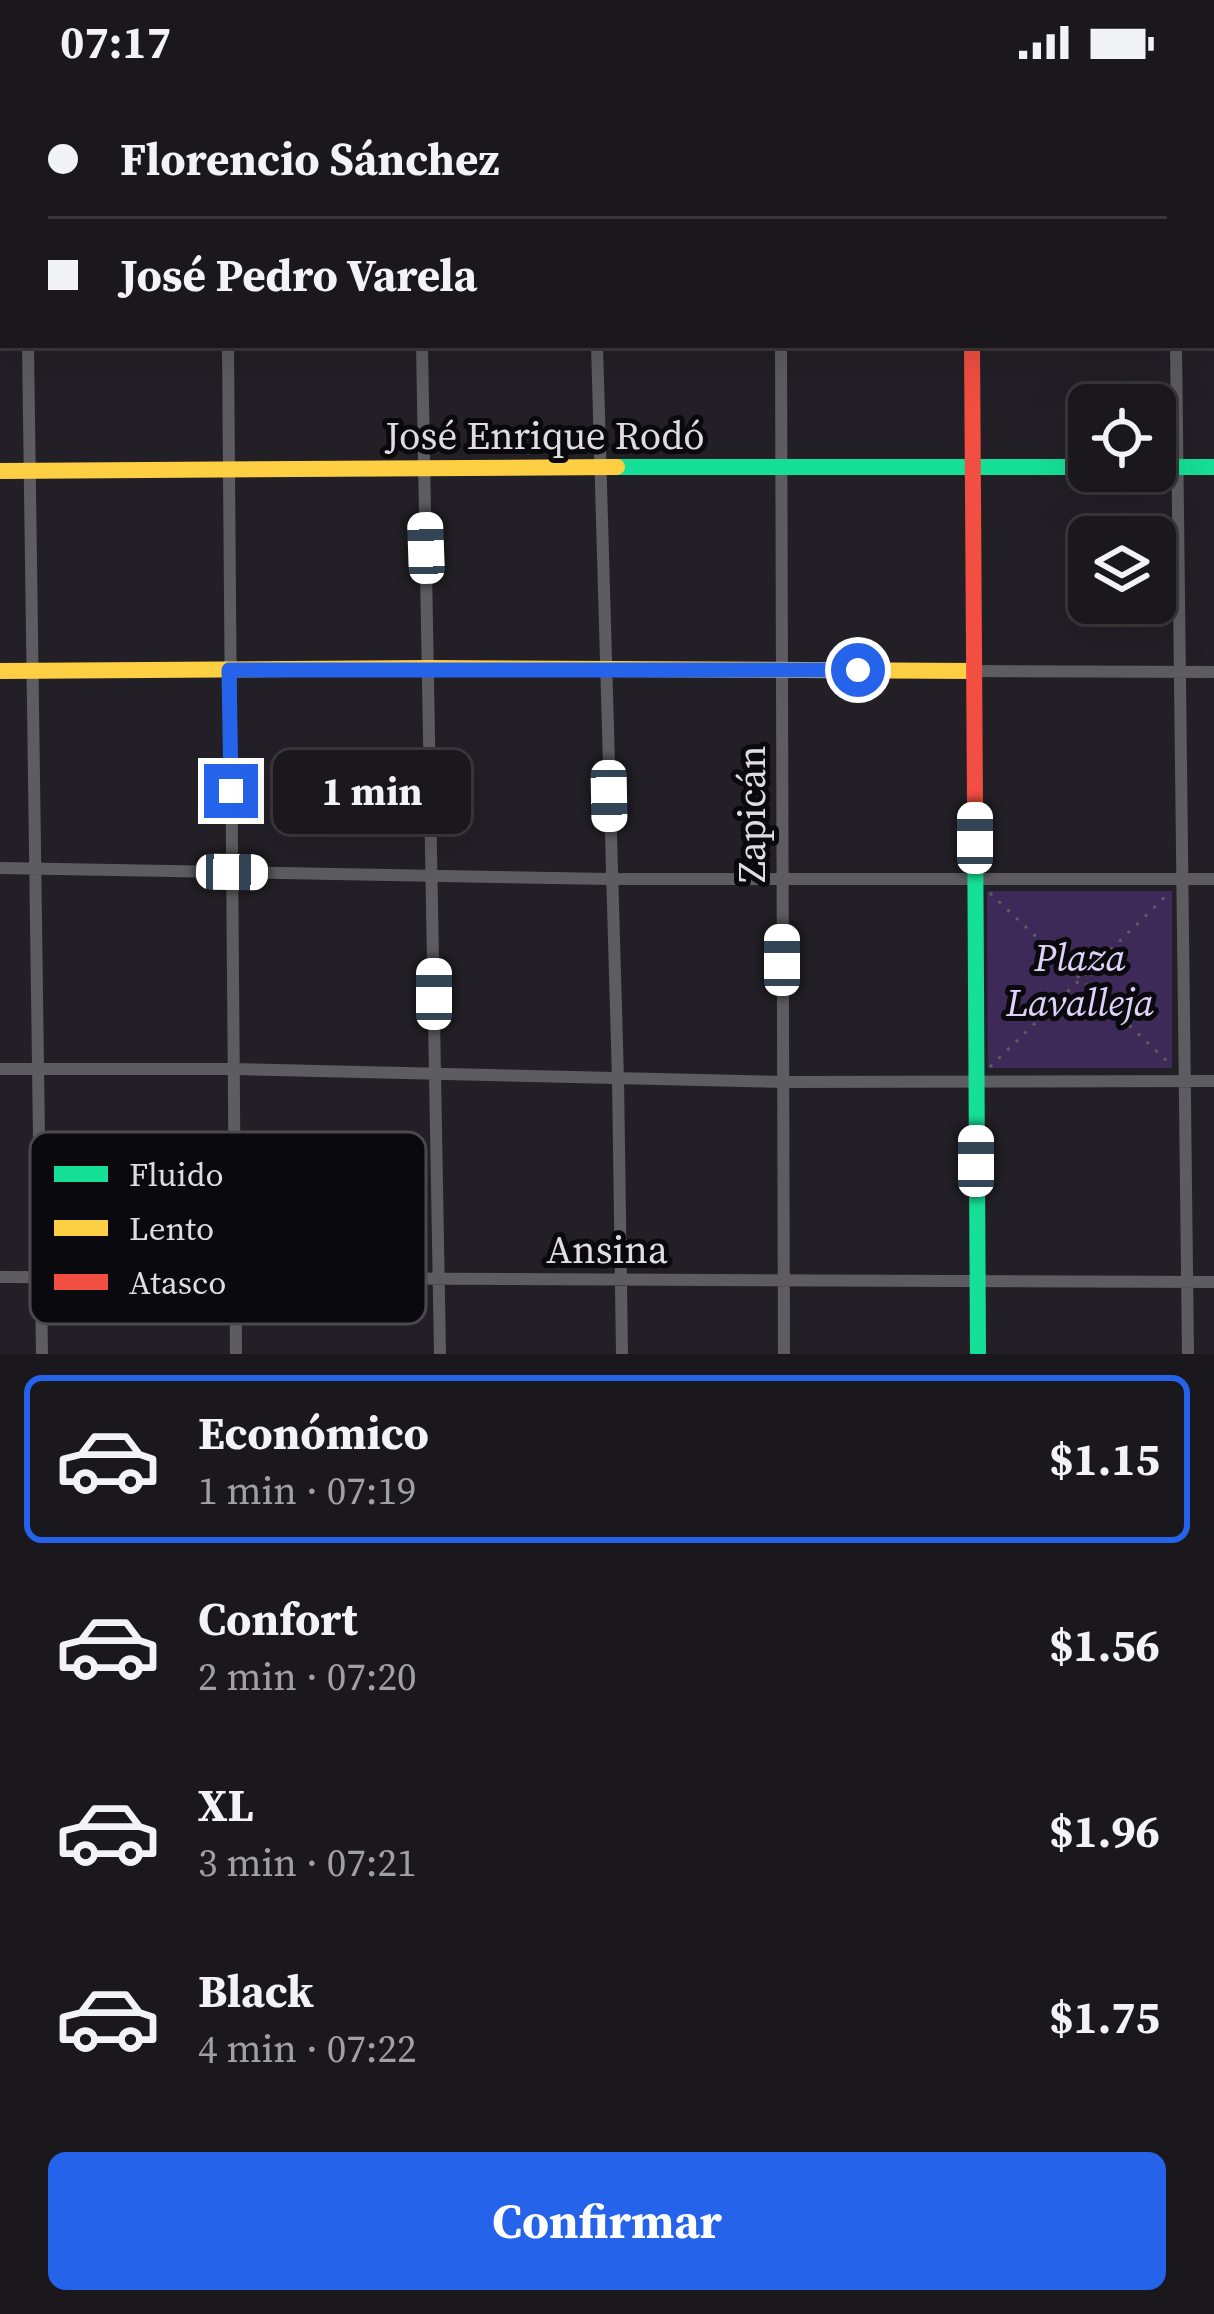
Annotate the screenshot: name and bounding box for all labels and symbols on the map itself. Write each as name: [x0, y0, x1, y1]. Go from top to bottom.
street label: José Enrique Rodó: [384, 409, 705, 462]
car: [407, 511, 445, 585]
route start: [831, 643, 885, 697]
street label: Zapicán: [725, 745, 778, 883]
callout: 1 min: [273, 749, 471, 833]
car: [590, 760, 628, 832]
route end: [204, 764, 258, 818]
car: [957, 802, 993, 874]
car: [196, 853, 268, 891]
car: [764, 924, 800, 996]
park label: Plaza Lavalleja: [1005, 931, 1155, 1029]
car: [416, 958, 452, 1030]
car: [958, 1125, 994, 1197]
legend: [30, 1132, 426, 1324]
text: Fluido: [129, 1152, 224, 1197]
text: Lento: [129, 1206, 214, 1251]
street label: Ansina: [546, 1223, 668, 1276]
text: Atasco: [129, 1260, 226, 1305]

